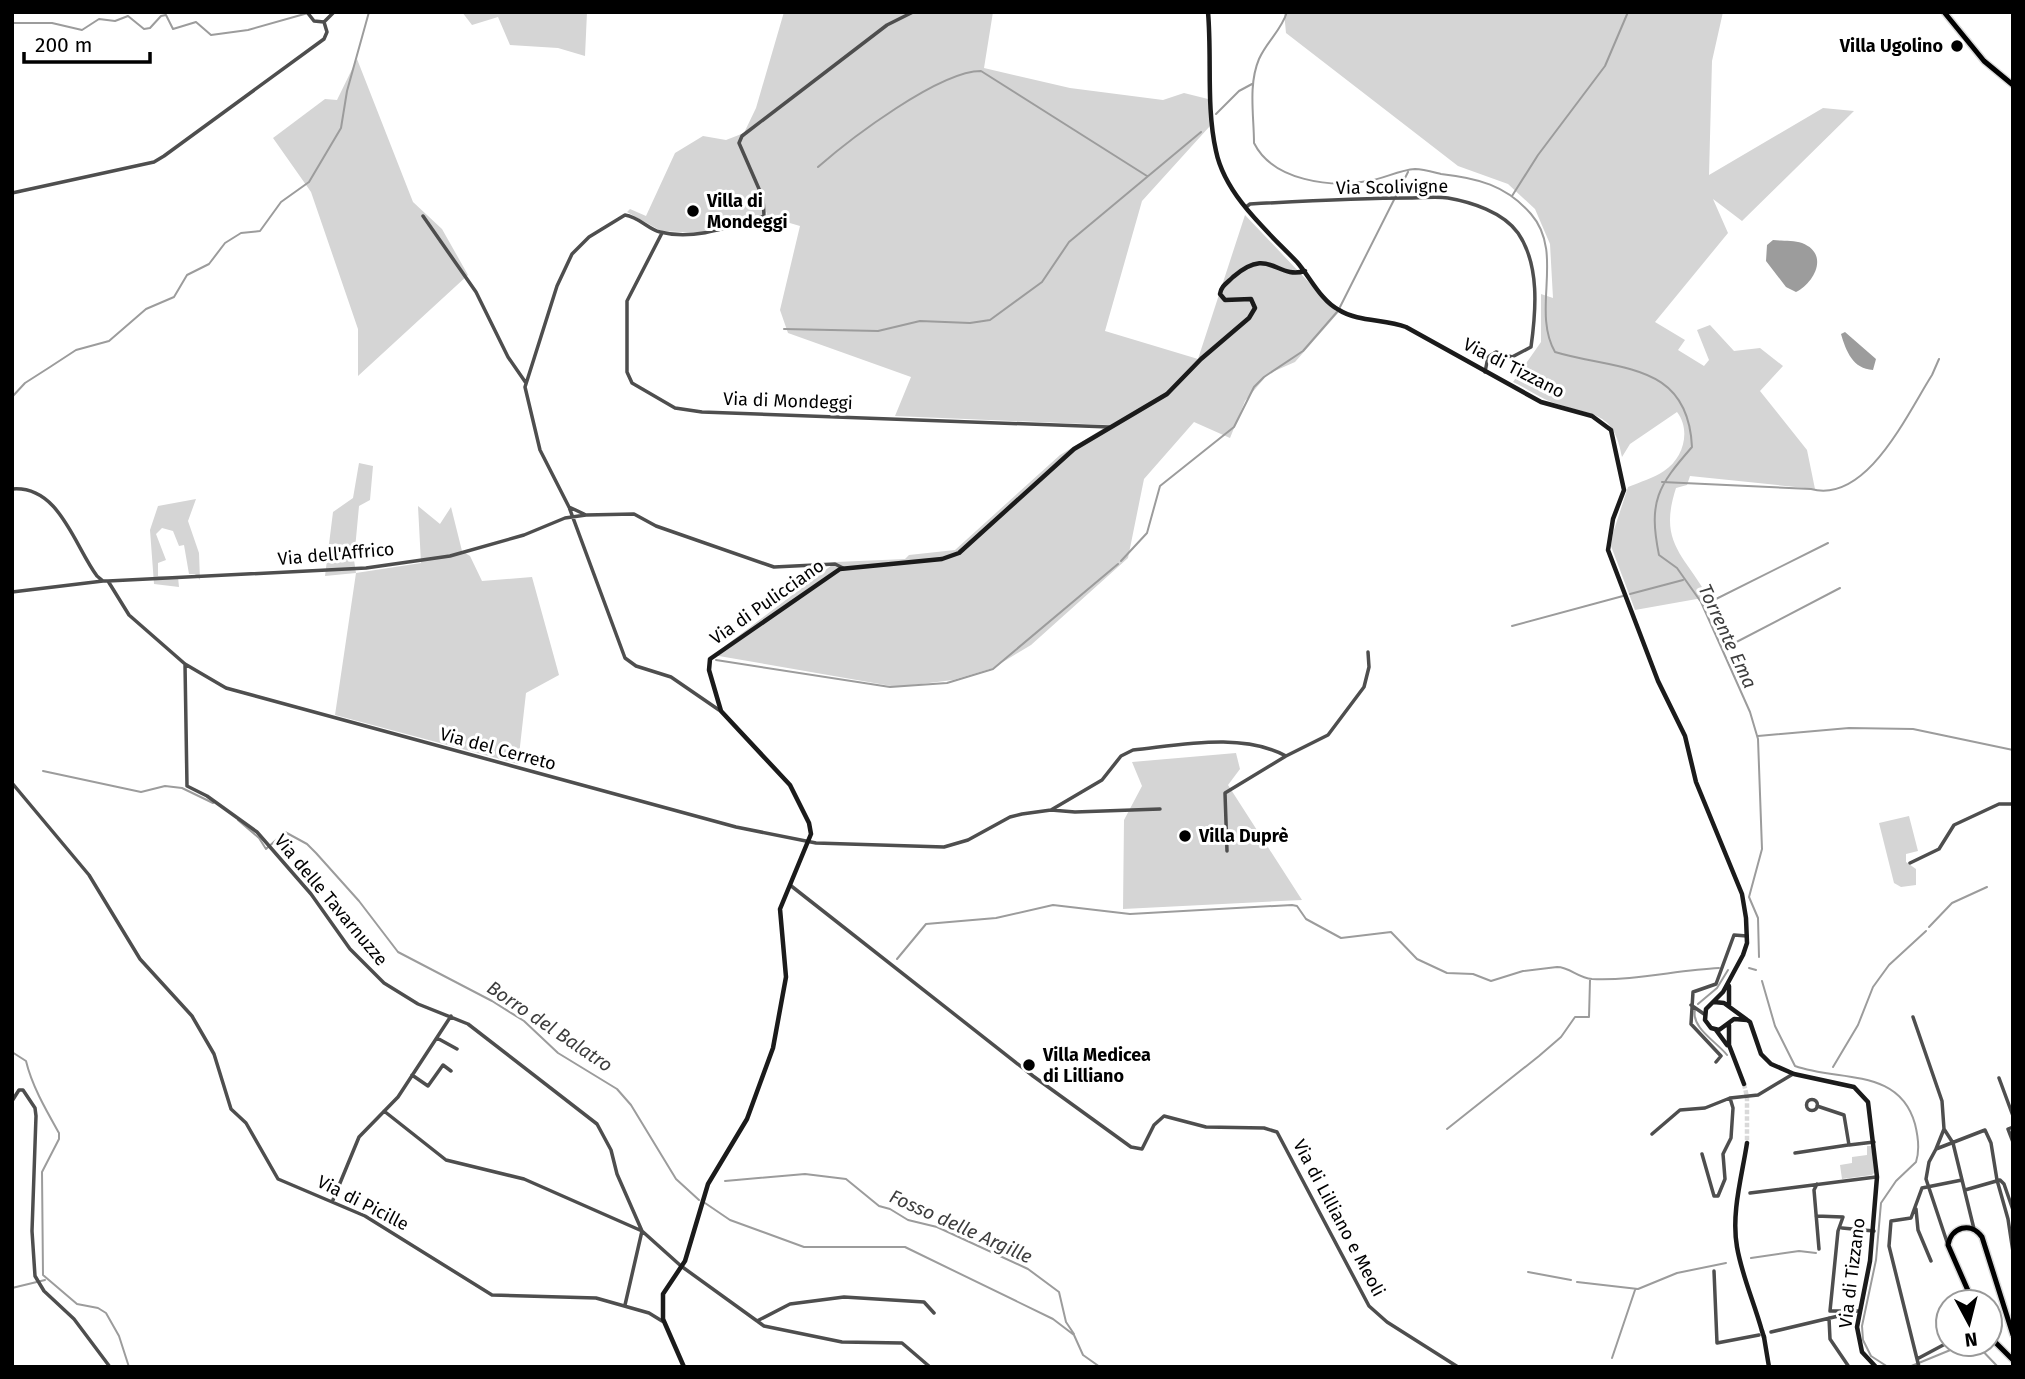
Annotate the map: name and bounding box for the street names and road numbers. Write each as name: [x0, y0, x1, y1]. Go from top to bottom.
street label: Via Scolivigne: [1336, 175, 1448, 199]
street label: Via di Tizzano: [1460, 333, 1568, 403]
street label: Via di Mondeggi: [723, 388, 853, 414]
street label: Via dell'Affrico: [277, 538, 395, 570]
street label: Via di Pulicciano: [706, 555, 828, 649]
street label: Via del Cerreto: [437, 723, 559, 775]
street label: Via delle Tavarnuzze: [270, 830, 392, 970]
street label: Via di Lilliano e Meoli: [1288, 1136, 1390, 1300]
street label: Via di Picille: [314, 1171, 412, 1235]
street label: Via di Tizzano: [1834, 1217, 1870, 1329]

